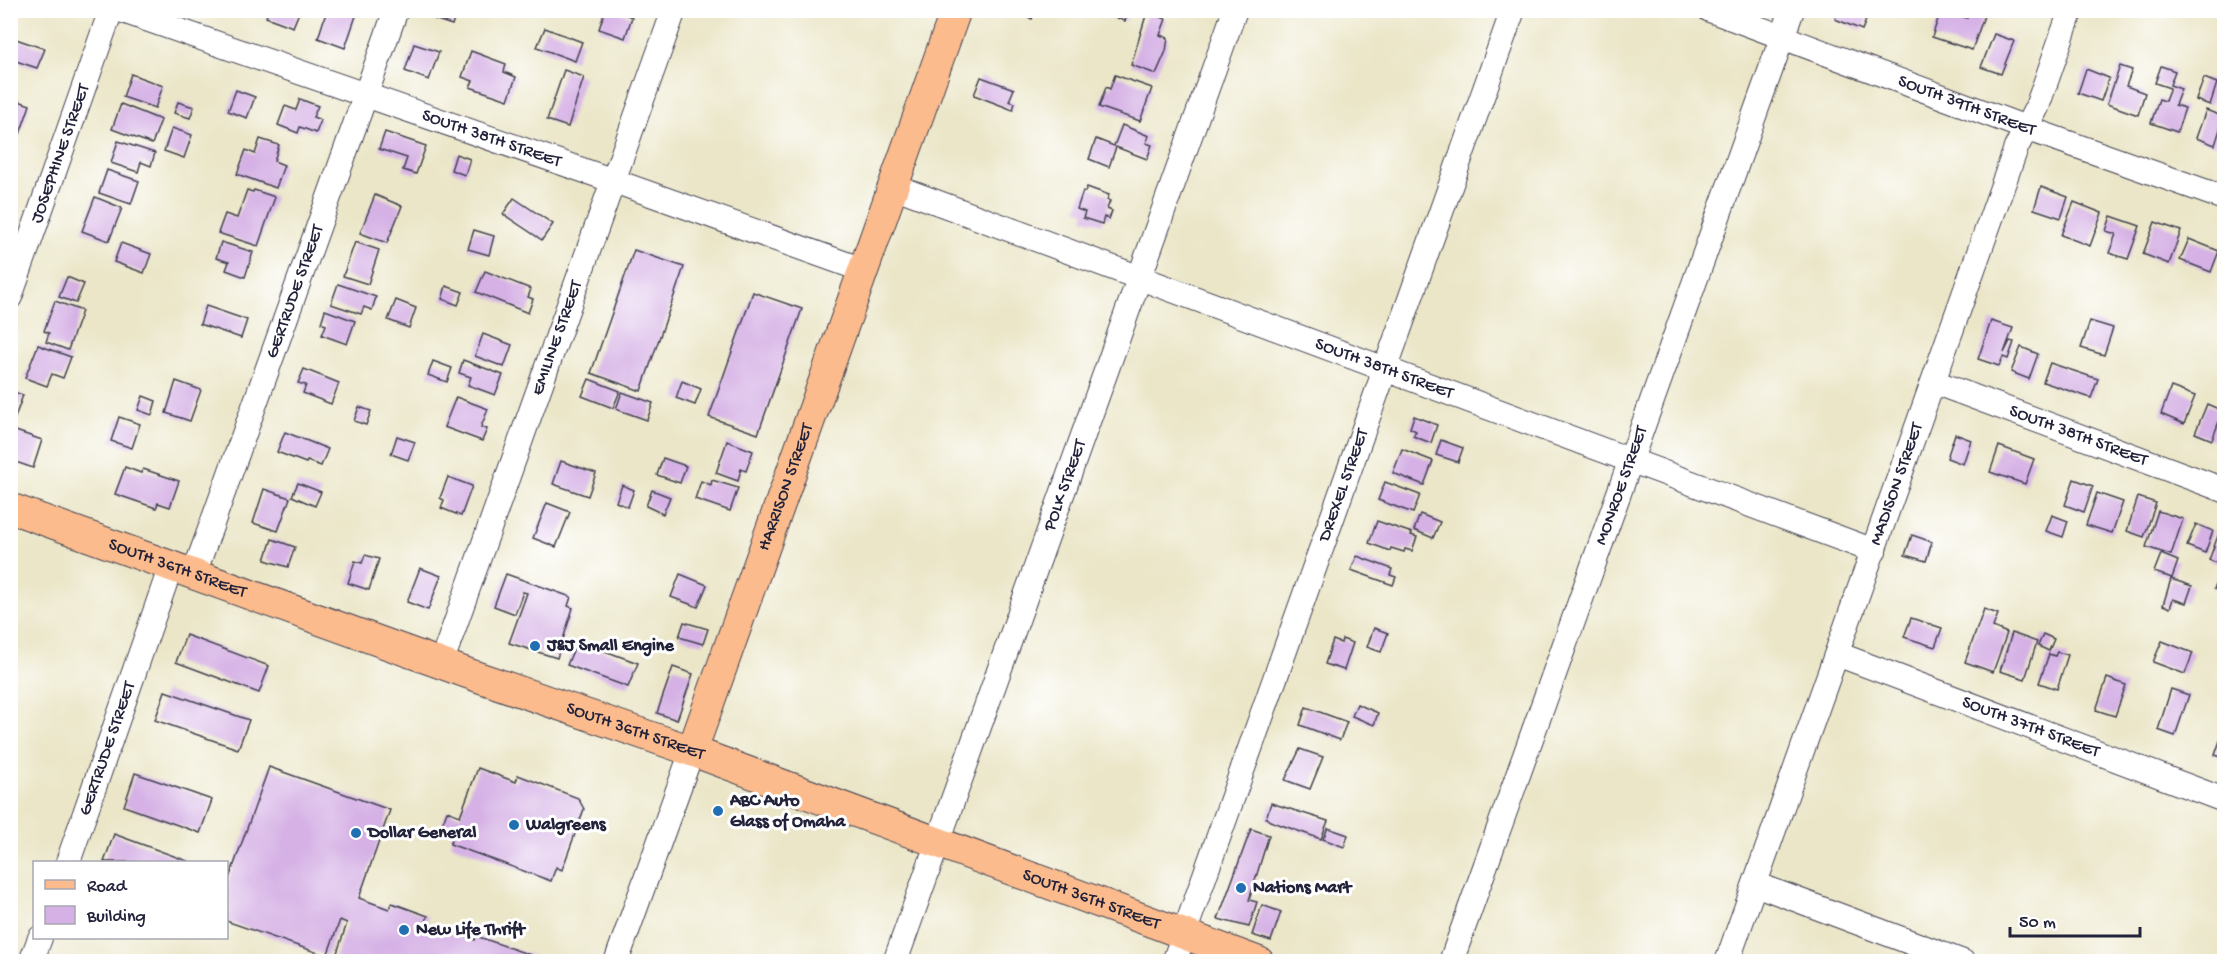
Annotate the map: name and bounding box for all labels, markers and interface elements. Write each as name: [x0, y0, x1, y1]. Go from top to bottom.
street label: SOUTH 39TH STREET: [1895, 71, 2039, 141]
street label: JOSEPHINE STREET: [26, 80, 95, 226]
street label: SOUTH 38TH STREET: [419, 105, 565, 173]
street label: GERTRUDE STREET: [262, 221, 329, 361]
street label: EMILINE STREET: [527, 277, 588, 398]
street label: SOUTH 38TH STREET: [1312, 333, 1457, 404]
street label: SOUTH 38TH STREET: [2006, 400, 2151, 471]
street label: MADISON STREET: [1865, 419, 1928, 548]
street label: HARRISON STREET: [754, 420, 819, 554]
street label: MONROE STREET: [1591, 422, 1653, 548]
street label: DREXEL STREET: [1314, 425, 1374, 545]
street label: POLK STREET: [1039, 436, 1092, 535]
street label: SOUTH 36TH STREET: [106, 534, 250, 603]
place label: J&J Small Engine: [546, 636, 674, 657]
marker: J&J Small Engine: [528, 639, 542, 653]
street label: GERTRUDE STREET: [74, 678, 141, 818]
street label: SOUTH 37TH STREET: [1959, 692, 2103, 763]
street label: SOUTH 36TH STREET: [563, 698, 708, 766]
place label: ABC Auto Glass of Omaha: [729, 791, 846, 833]
marker: ABC Auto Glass of Omaha: [711, 804, 725, 818]
place label: Walgreens: [525, 815, 607, 836]
marker: Walgreens: [507, 818, 521, 832]
place label: Dollar General: [366, 823, 476, 844]
marker: Dollar General: [349, 826, 363, 840]
legend: [33, 861, 228, 939]
street label: SOUTH 36TH STREET: [1020, 864, 1164, 935]
text: Road: [87, 877, 128, 898]
place label: Nations Mart: [1253, 878, 1353, 899]
marker: Nations Mart: [1234, 881, 1248, 895]
scale bar: [2010, 900, 2140, 938]
text: Building: [86, 907, 146, 928]
text: 50 m: [2019, 913, 2056, 934]
place label: New Life Thrift: [416, 920, 526, 941]
marker: New Life Thrift: [397, 923, 411, 937]

